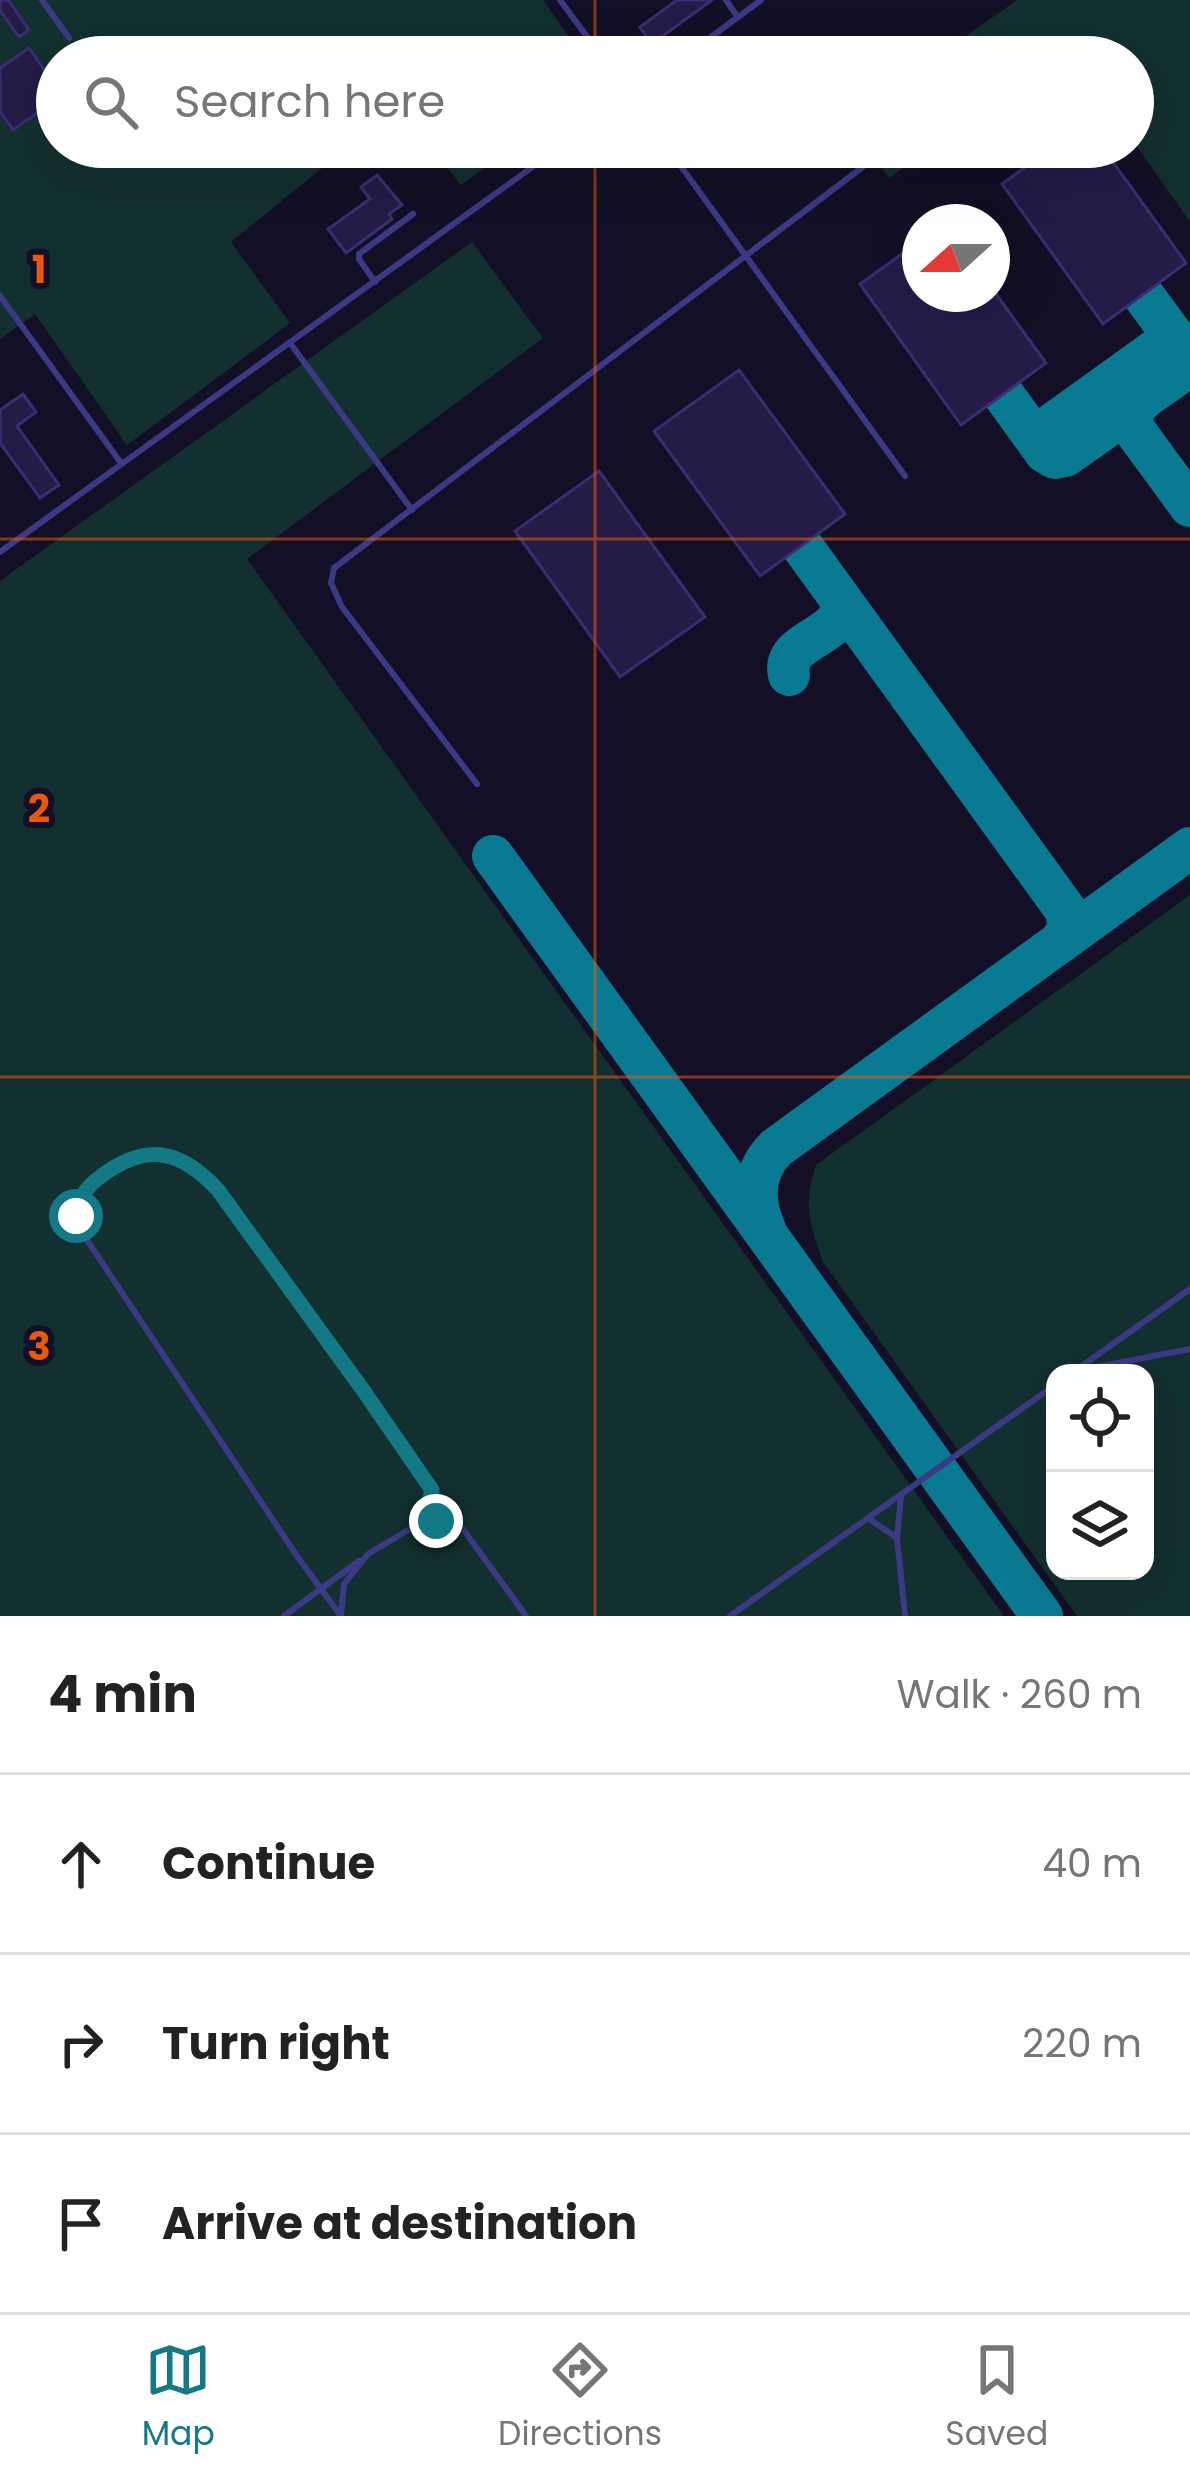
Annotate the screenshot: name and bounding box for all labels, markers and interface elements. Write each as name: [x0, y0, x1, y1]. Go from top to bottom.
search box: [36, 36, 1154, 168]
icon: search: [78, 69, 144, 135]
text: Search here: [174, 70, 445, 133]
north arrow: [902, 204, 1010, 312]
text: 1: [32, 242, 46, 297]
text: 2: [28, 781, 50, 836]
route start: [49, 1189, 103, 1243]
text: 3: [27, 1319, 51, 1374]
map controls: [1046, 1364, 1154, 1580]
button: locate: [1046, 1364, 1154, 1472]
button: layers: [1046, 1472, 1154, 1580]
route end: [409, 1494, 463, 1548]
text: 4 min: [48, 1658, 197, 1730]
text: Walk · 260 m: [897, 1667, 1142, 1722]
icon: ahead: [48, 1831, 114, 1897]
text: Continue: [162, 1832, 375, 1895]
text: 40 m: [1042, 1836, 1142, 1891]
icon: right: [48, 2011, 114, 2077]
text: Turn right: [162, 2012, 390, 2075]
text: 220 m: [1022, 2016, 1142, 2071]
icon: arrive: [48, 2191, 114, 2257]
text: Arrive at destination: [162, 2192, 637, 2255]
tab: Map: [142, 2337, 215, 2459]
tab: Directions: [498, 2337, 662, 2459]
tab: Saved: [945, 2337, 1048, 2459]

